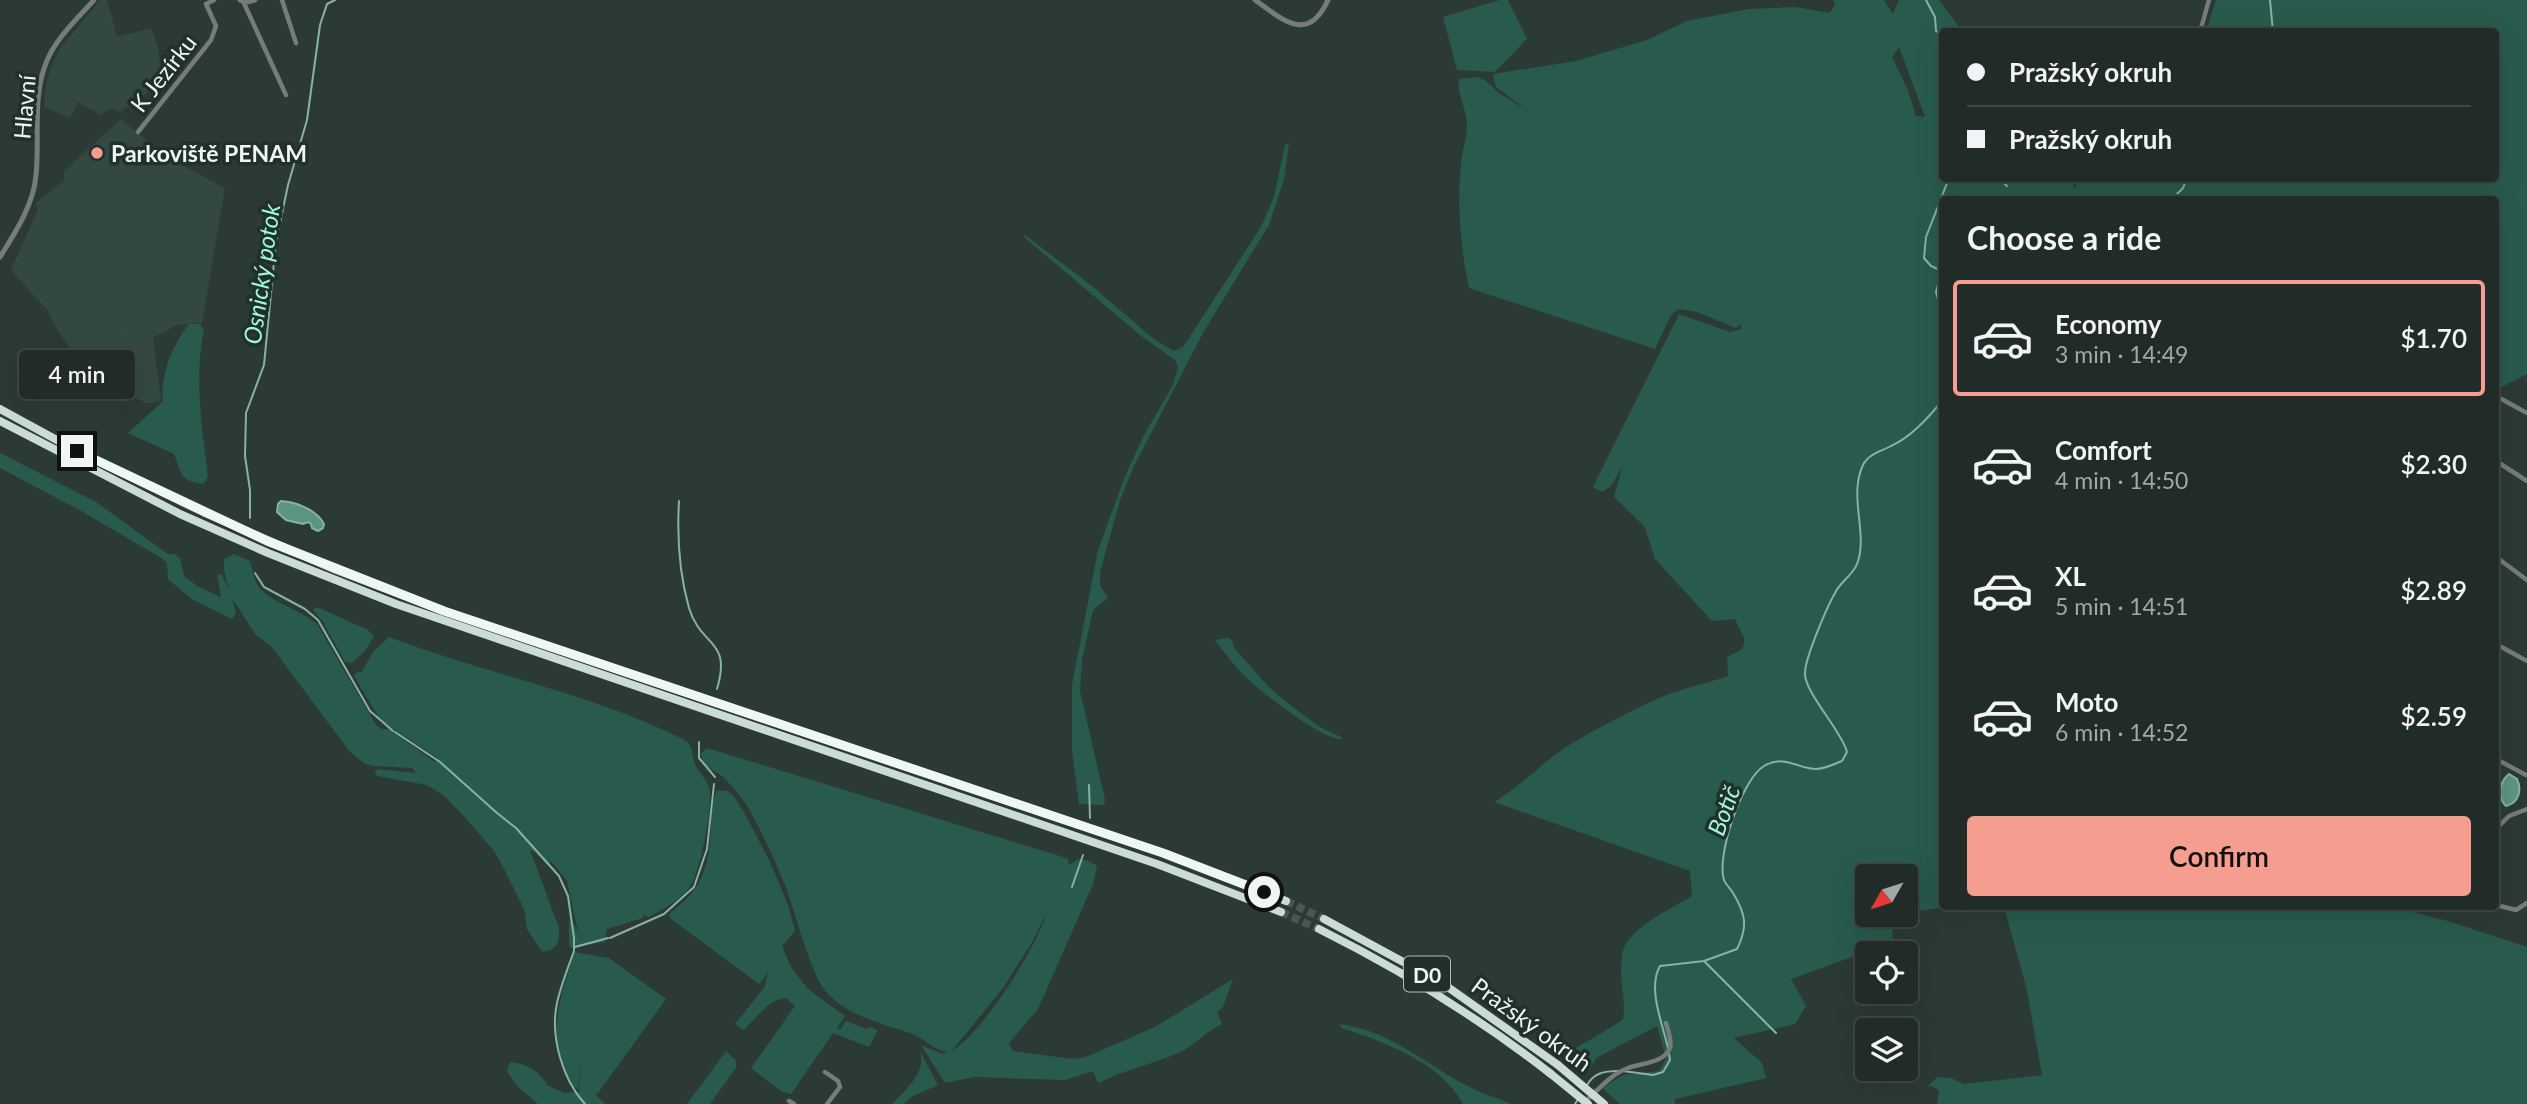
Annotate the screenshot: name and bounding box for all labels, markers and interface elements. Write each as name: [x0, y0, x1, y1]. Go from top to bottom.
street label: K Jezírku: [124, 29, 202, 117]
text: Pražský okruh: [2009, 56, 2172, 88]
street label: Hlavní: [7, 72, 41, 140]
text: Pražský okruh: [2009, 123, 2172, 155]
place label: Parkoviště PENAM: [111, 139, 307, 167]
marker: Parkoviště PENAM: [89, 145, 105, 161]
water label: Osnický potok: [237, 201, 285, 346]
text: Choose a ride: [1967, 218, 2161, 257]
icon: car: [1971, 307, 2034, 370]
text: Economy: [2055, 308, 2161, 340]
text: $1.70: [2401, 322, 2467, 354]
text: 3 min · 14:49: [2055, 340, 2188, 368]
callout: 4 min: [19, 350, 135, 398]
text: 4 min: [49, 360, 105, 388]
icon: car: [1971, 433, 2034, 496]
text: Comfort: [2055, 434, 2152, 466]
route end: [61, 435, 93, 467]
text: $2.30: [2401, 448, 2467, 480]
text: 4 min · 14:50: [2055, 466, 2188, 494]
icon: car: [1971, 559, 2034, 622]
text: XL: [2055, 560, 2086, 592]
text: $2.89: [2401, 574, 2467, 606]
text: 5 min · 14:51: [2055, 592, 2188, 620]
icon: car: [1971, 685, 2034, 748]
text: Moto: [2055, 686, 2118, 718]
text: $2.59: [2401, 700, 2467, 732]
text: 6 min · 14:52: [2055, 718, 2188, 746]
water label: Botič: [1701, 781, 1745, 839]
button: Confirm: [1967, 816, 2471, 896]
north arrow: [1855, 864, 1918, 928]
map controls: [1855, 864, 1918, 1081]
route start: [1248, 876, 1280, 908]
button: locate: [1855, 941, 1918, 1004]
road number: D0: [1404, 956, 1450, 992]
street label: Pražský okruh: [1467, 971, 1597, 1077]
button: layers: [1855, 1018, 1918, 1081]

